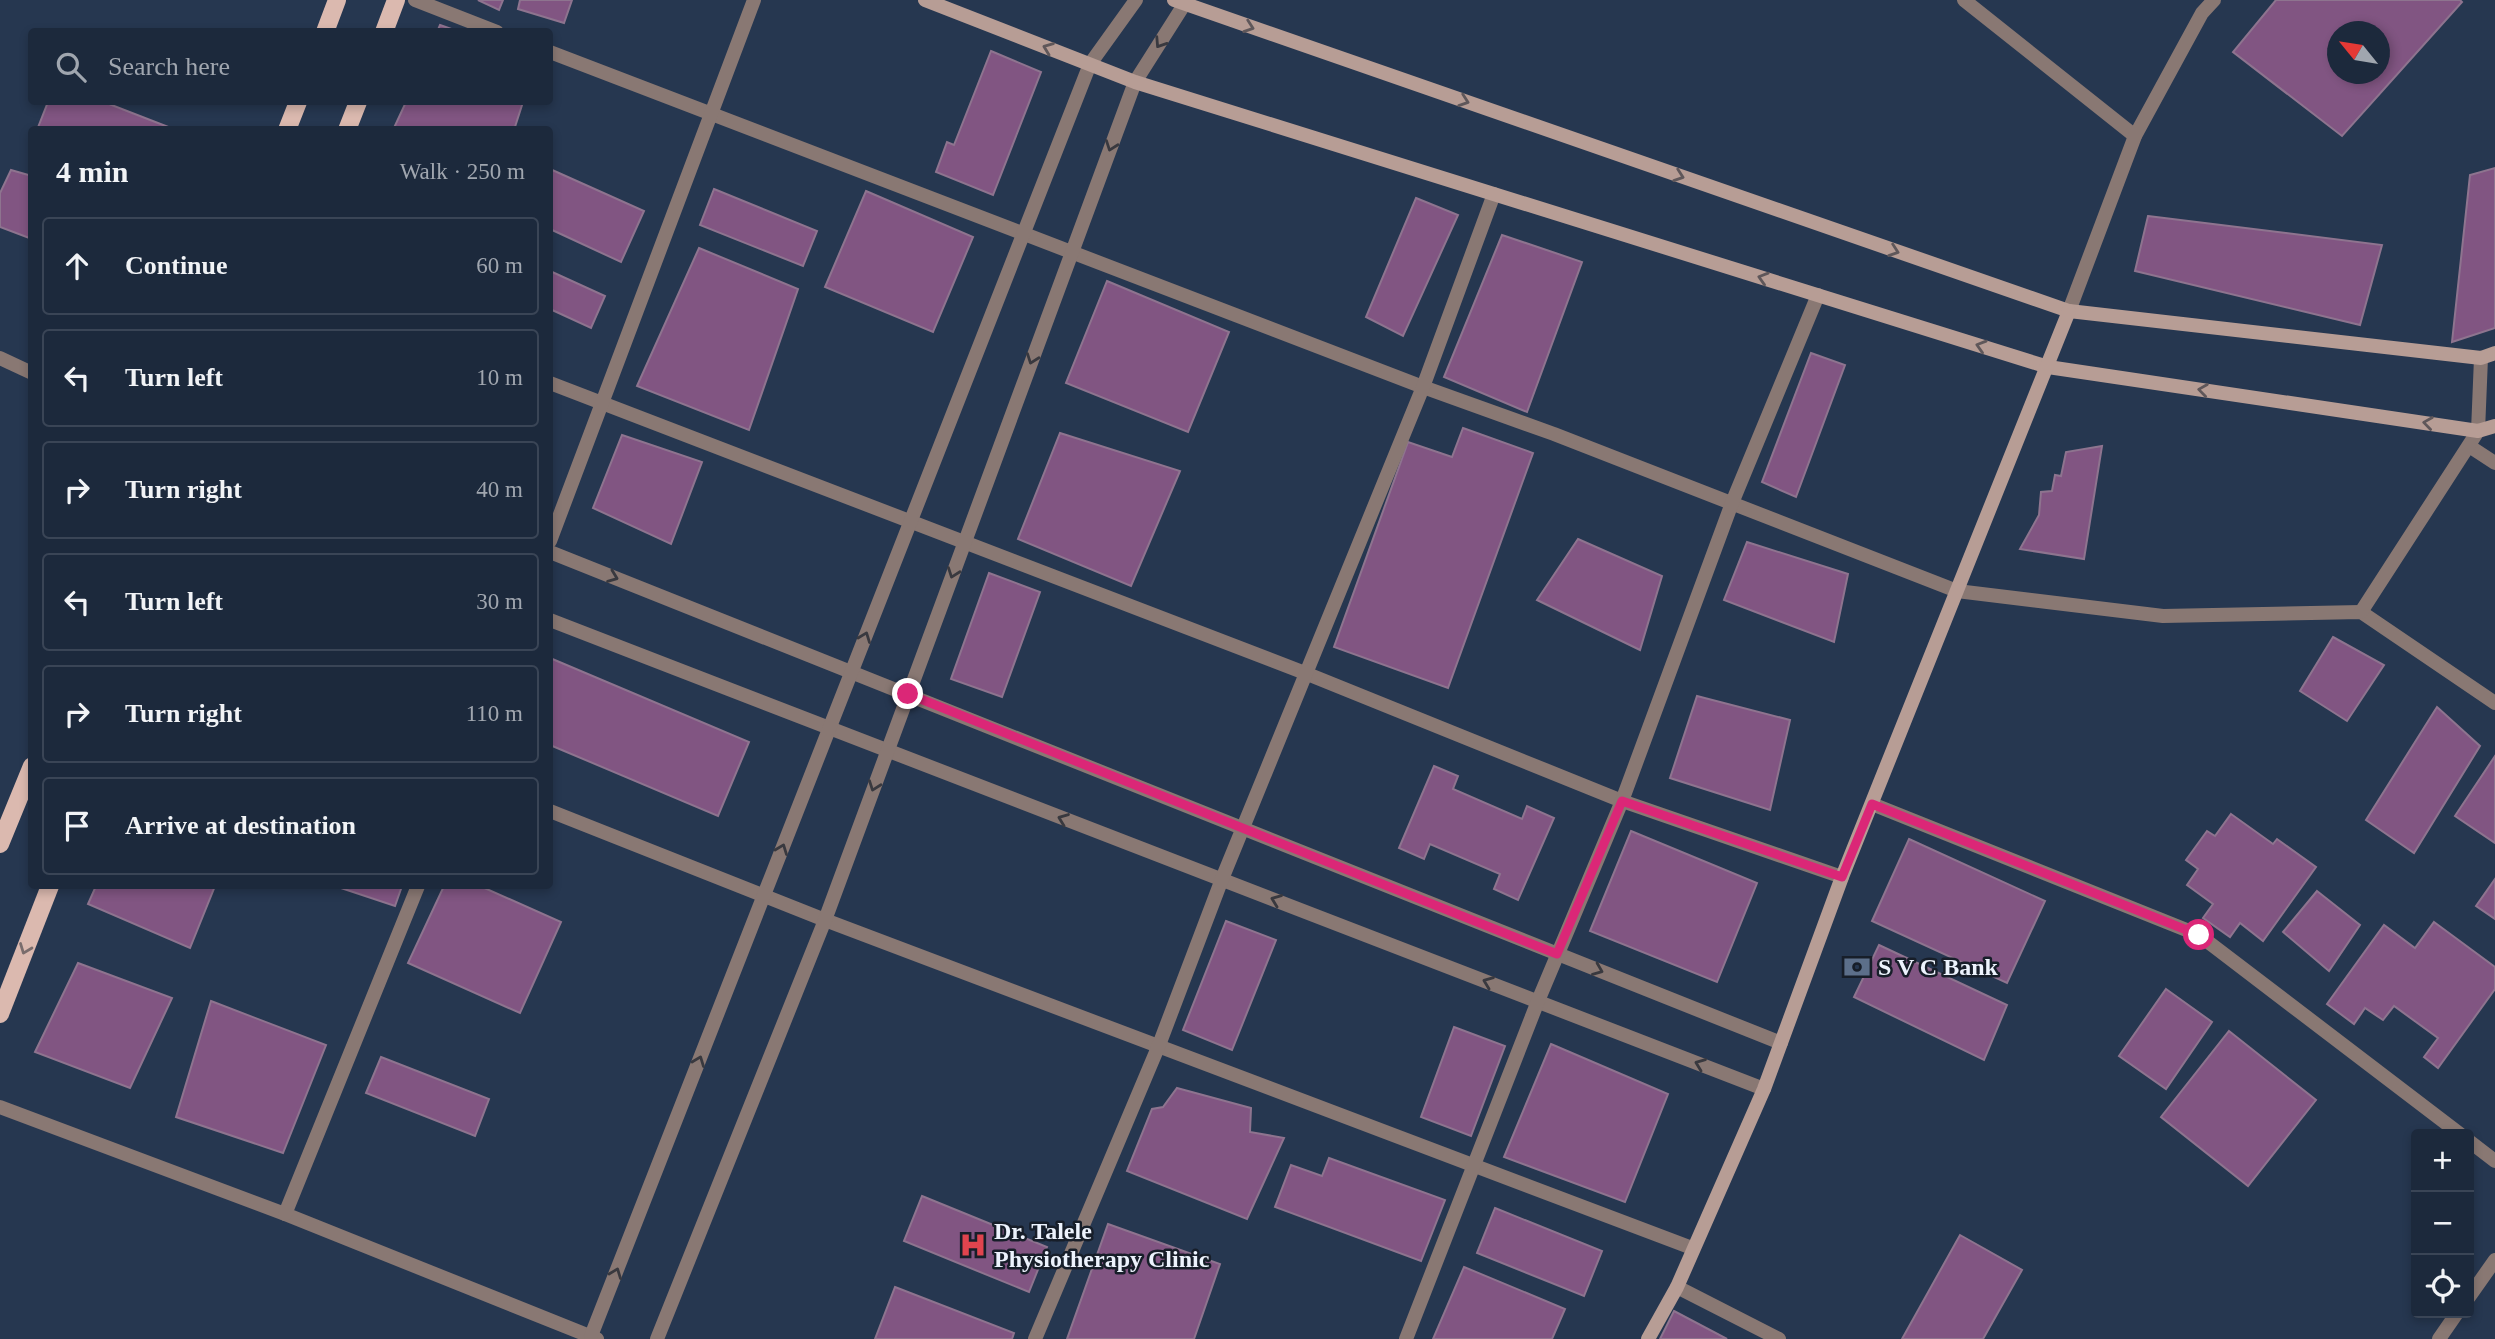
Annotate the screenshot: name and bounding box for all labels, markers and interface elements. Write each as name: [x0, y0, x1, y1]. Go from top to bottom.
one-way arrow: [1243, 19, 1255, 33]
north arrow: [2327, 21, 2390, 84]
search box: [28, 28, 553, 105]
one-way arrow: [1155, 35, 1168, 48]
one-way arrow: [1043, 42, 1055, 56]
icon: search: [52, 48, 90, 86]
text: Search here: [108, 52, 230, 81]
one-way arrow: [1458, 93, 1470, 107]
one-way arrow: [1105, 139, 1119, 151]
text: 4 min: [56, 155, 129, 188]
text: Walk · 250 m: [400, 159, 525, 184]
one-way arrow: [1673, 168, 1685, 182]
one-way arrow: [1887, 243, 1900, 257]
icon: ahead: [58, 247, 96, 285]
text: Continue: [125, 251, 228, 280]
text: 60 m: [476, 253, 523, 278]
one-way arrow: [1758, 272, 1770, 286]
one-way arrow: [1975, 339, 1987, 354]
one-way arrow: [1026, 353, 1040, 365]
icon: left: [58, 359, 96, 397]
text: Turn left: [125, 363, 223, 392]
text: 10 m: [476, 365, 523, 390]
one-way arrow: [2197, 383, 2209, 398]
one-way arrow: [2422, 416, 2434, 431]
icon: right: [58, 471, 96, 509]
text: Turn right: [125, 475, 242, 504]
text: 40 m: [476, 477, 523, 502]
one-way arrow: [948, 566, 962, 578]
one-way arrow: [606, 569, 618, 583]
icon: left: [58, 583, 96, 621]
text: Turn left: [125, 587, 223, 616]
text: 30 m: [476, 589, 523, 614]
one-way arrow: [857, 632, 871, 644]
route end: [892, 678, 923, 709]
icon: right: [58, 695, 96, 733]
text: Turn right: [125, 699, 242, 728]
text: 110 m: [466, 701, 523, 726]
one-way arrow: [868, 780, 882, 792]
icon: arrive: [58, 807, 96, 845]
text: Arrive at destination: [125, 811, 356, 840]
one-way arrow: [1058, 813, 1070, 827]
one-way arrow: [774, 843, 788, 856]
one-way arrow: [1270, 894, 1282, 908]
route start: [2183, 919, 2214, 950]
one-way arrow: [20, 943, 34, 955]
bank icon: S V C Bank: [1842, 952, 1872, 982]
place label: S V C Bank: [1878, 954, 1999, 980]
one-way arrow: [1591, 962, 1603, 976]
one-way arrow: [1482, 976, 1495, 990]
one-way arrow: [690, 1055, 704, 1067]
one-way arrow: [1695, 1059, 1707, 1073]
map controls: [2411, 1129, 2474, 1318]
button: +: [2411, 1129, 2474, 1192]
button: −: [2411, 1192, 2474, 1255]
place label: Dr. Talele Physiotherapy Clinic: [994, 1218, 1210, 1272]
hospital icon: Dr. Talele Physiotherapy Clinic: [958, 1230, 988, 1260]
button: locate: [2411, 1255, 2474, 1318]
one-way arrow: [607, 1267, 621, 1279]

